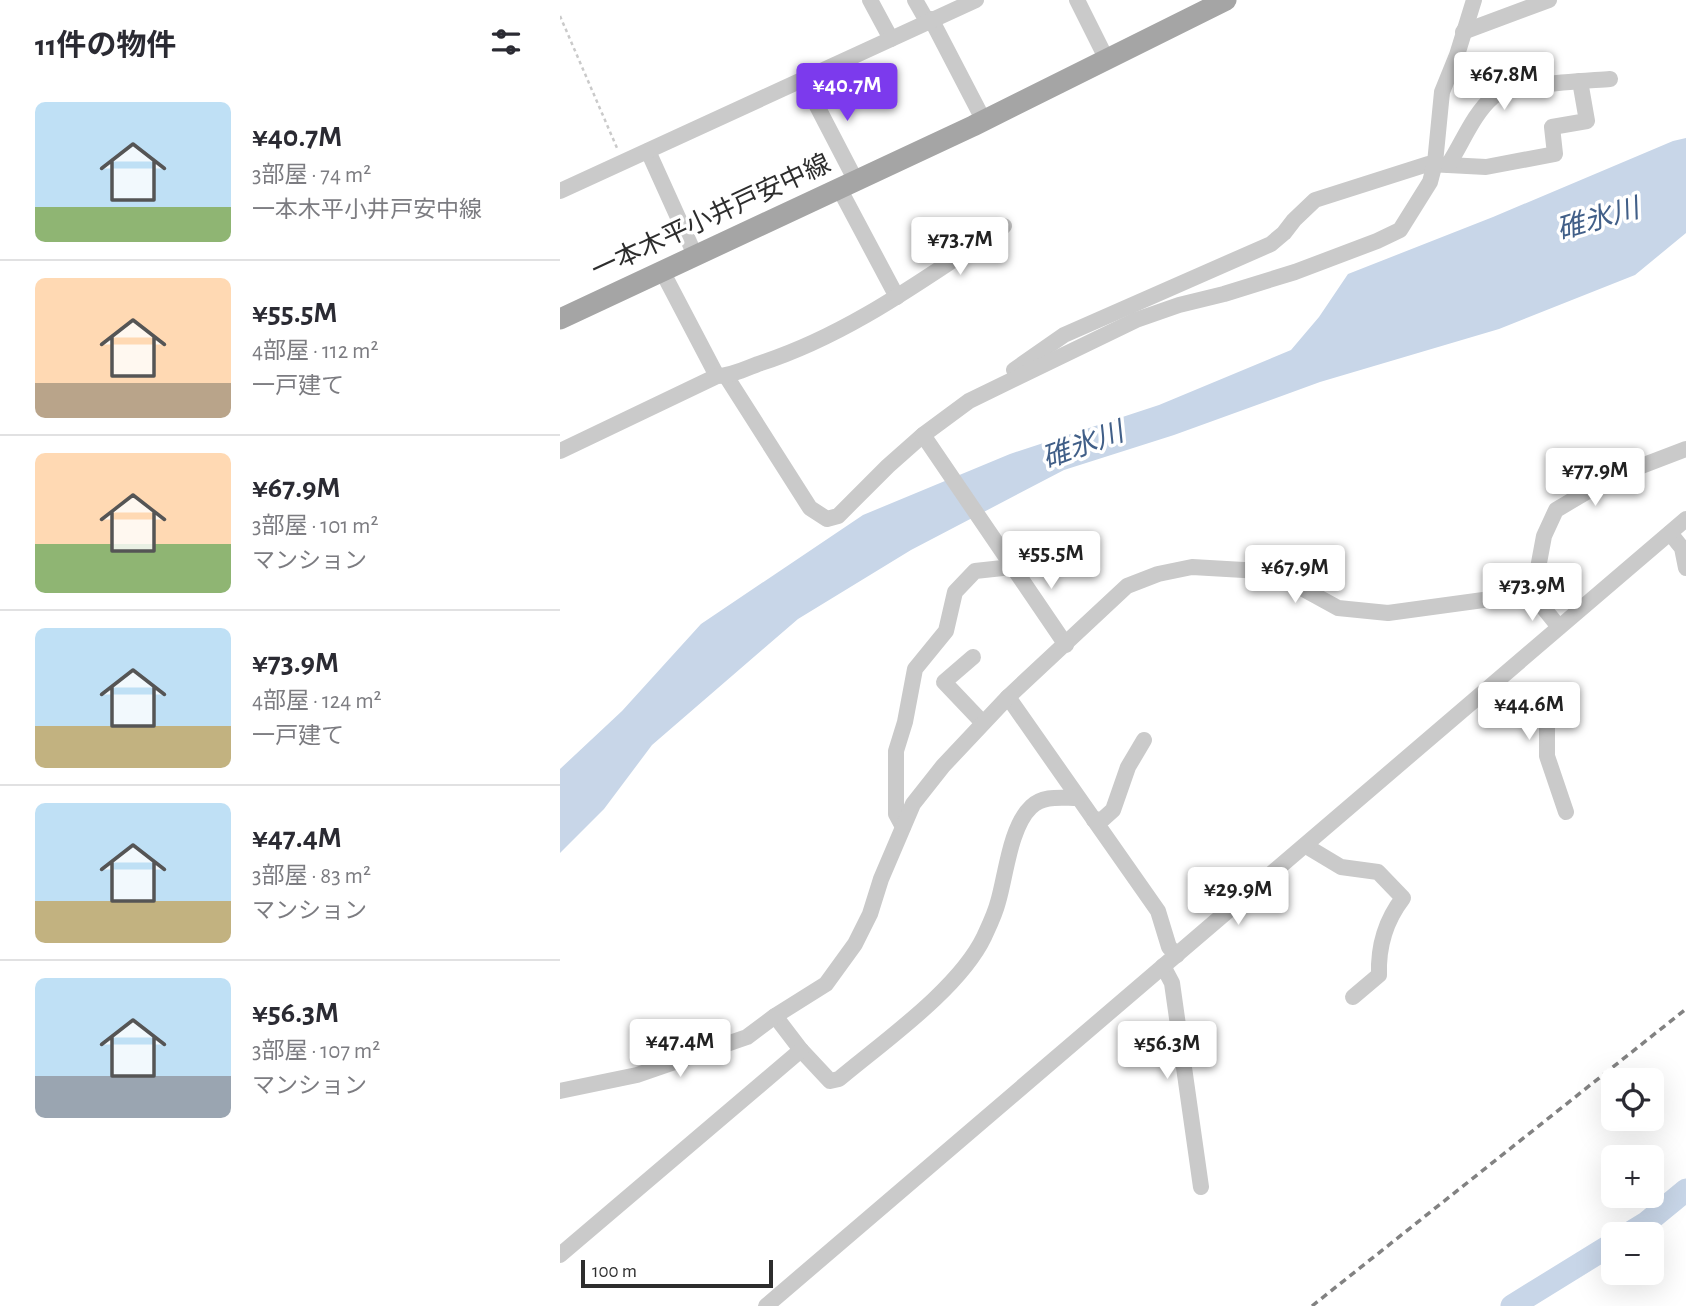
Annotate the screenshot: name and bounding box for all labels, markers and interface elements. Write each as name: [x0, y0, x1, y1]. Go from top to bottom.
icon: filters: [487, 23, 525, 61]
text: 11件の物件: [35, 31, 177, 61]
pin: ¥67.8M: [1447, 52, 1561, 112]
text: ¥67.8M: [1470, 63, 1538, 86]
pin: ¥40.7M: [790, 64, 904, 123]
text: ¥40.7M: [812, 74, 882, 97]
text: ¥40.7M: [252, 122, 342, 152]
icon: home: [91, 130, 175, 214]
street label: 一本木平小井戸安中線: [587, 149, 834, 284]
text: 3部屋 · 74 m²: [252, 164, 371, 187]
water label: 碓氷川: [1553, 192, 1645, 245]
text: 一本木平小井戸安中線: [252, 199, 482, 222]
pin: ¥73.7M: [903, 218, 1017, 277]
text: ¥73.7M: [927, 228, 993, 251]
text: ¥55.5M: [252, 298, 337, 328]
icon: home: [91, 306, 175, 390]
text: 4部屋 · 112 m²: [252, 340, 378, 363]
text: 一戸建て: [252, 375, 344, 398]
water label: 碓氷川: [1038, 416, 1130, 474]
pin: ¥77.9M: [1538, 448, 1652, 508]
text: ¥77.9M: [1562, 459, 1628, 482]
text: ¥67.9M: [252, 473, 341, 503]
icon: home: [91, 481, 175, 565]
text: 3部屋 · 101 m²: [252, 515, 379, 538]
pin: ¥55.5M: [994, 532, 1108, 591]
text: ¥55.5M: [1018, 542, 1084, 565]
pin: ¥67.9M: [1238, 546, 1352, 605]
text: マンション: [252, 550, 367, 573]
text: ¥67.9M: [1261, 556, 1329, 579]
pin: ¥73.9M: [1475, 564, 1589, 623]
text: ¥73.9M: [1499, 574, 1565, 597]
text: ¥73.9M: [252, 648, 339, 678]
icon: home: [91, 656, 175, 740]
pin: ¥44.6M: [1472, 682, 1586, 742]
text: 4部屋 · 124 m²: [252, 690, 382, 713]
text: ¥44.6M: [1494, 693, 1564, 716]
text: 一戸建て: [252, 725, 344, 748]
text: ¥47.4M: [252, 823, 342, 853]
icon: home: [91, 831, 175, 915]
text: 3部屋 · 83 m²: [252, 865, 371, 888]
pin: ¥29.9M: [1181, 867, 1295, 927]
text: ¥29.9M: [1204, 878, 1272, 901]
text: マンション: [252, 900, 367, 923]
text: ¥56.3M: [252, 998, 339, 1028]
icon: home: [91, 1006, 175, 1090]
pin: ¥47.4M: [623, 1020, 737, 1079]
pin: ¥56.3M: [1110, 1021, 1224, 1081]
text: ¥47.4M: [646, 1030, 714, 1053]
text: ¥56.3M: [1134, 1032, 1200, 1055]
text: 3部屋 · 107 m²: [252, 1040, 380, 1063]
map controls: [1601, 1068, 1664, 1285]
button: locate: [1601, 1068, 1664, 1131]
text: マンション: [252, 1075, 367, 1098]
button: +: [1601, 1145, 1664, 1208]
button: −: [1601, 1222, 1664, 1285]
scale bar: [581, 1257, 774, 1289]
text: 100 m: [592, 1262, 637, 1281]

